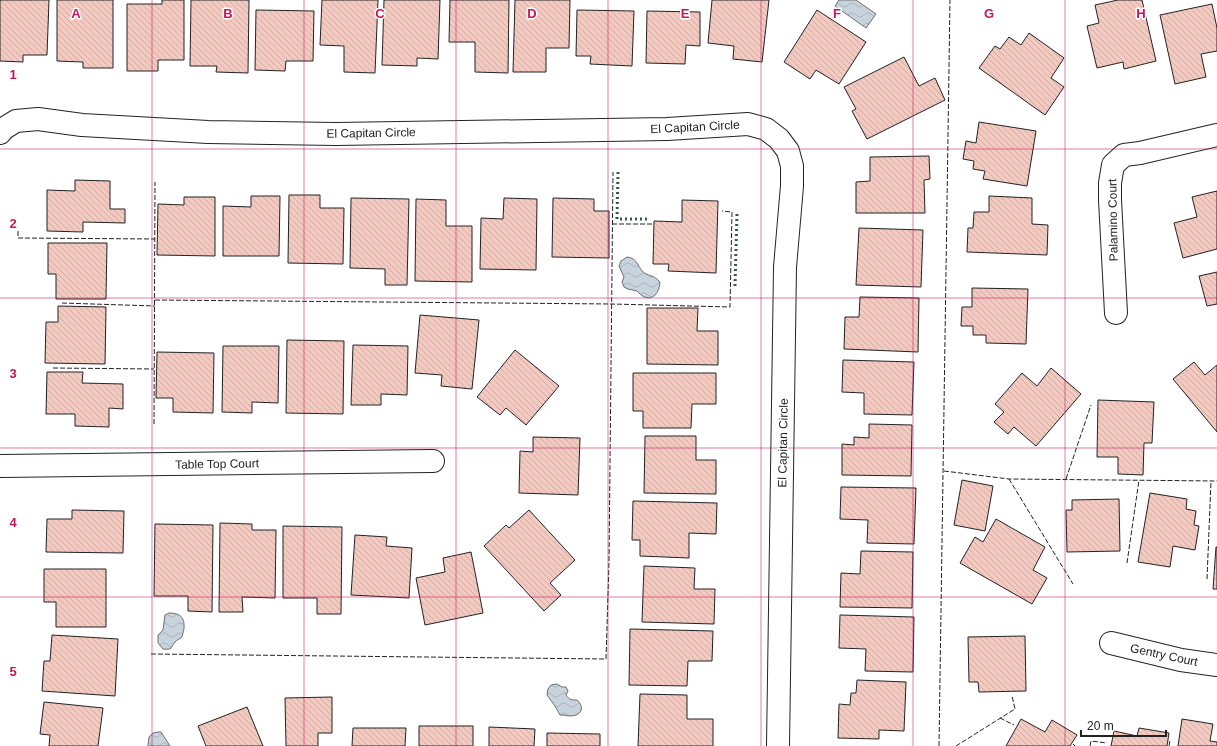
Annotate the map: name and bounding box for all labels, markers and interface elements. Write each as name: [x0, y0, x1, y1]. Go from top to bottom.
text: A: [71, 6, 81, 21]
text: B: [223, 6, 233, 21]
text: C: [375, 6, 385, 21]
text: D: [527, 6, 537, 21]
text: E: [681, 6, 690, 21]
text: F: [833, 6, 841, 21]
text: G: [984, 6, 994, 21]
text: H: [1136, 6, 1146, 21]
text: 1: [9, 67, 17, 82]
street label: El Capitan Circle: [650, 118, 740, 136]
street label: El Capitan Circle: [326, 125, 416, 141]
street label: Palamino Court: [1105, 178, 1121, 261]
text: 2: [9, 216, 17, 231]
text: 3: [9, 366, 17, 381]
street label: El Capitan Circle: [775, 398, 791, 488]
street label: Table Top Court: [175, 456, 260, 472]
text: 4: [9, 515, 17, 530]
street label: Gentry Court: [1129, 641, 1200, 669]
text: 5: [9, 664, 17, 679]
scale bar: [1081, 712, 1166, 738]
text: 20 m: [1087, 719, 1114, 733]

